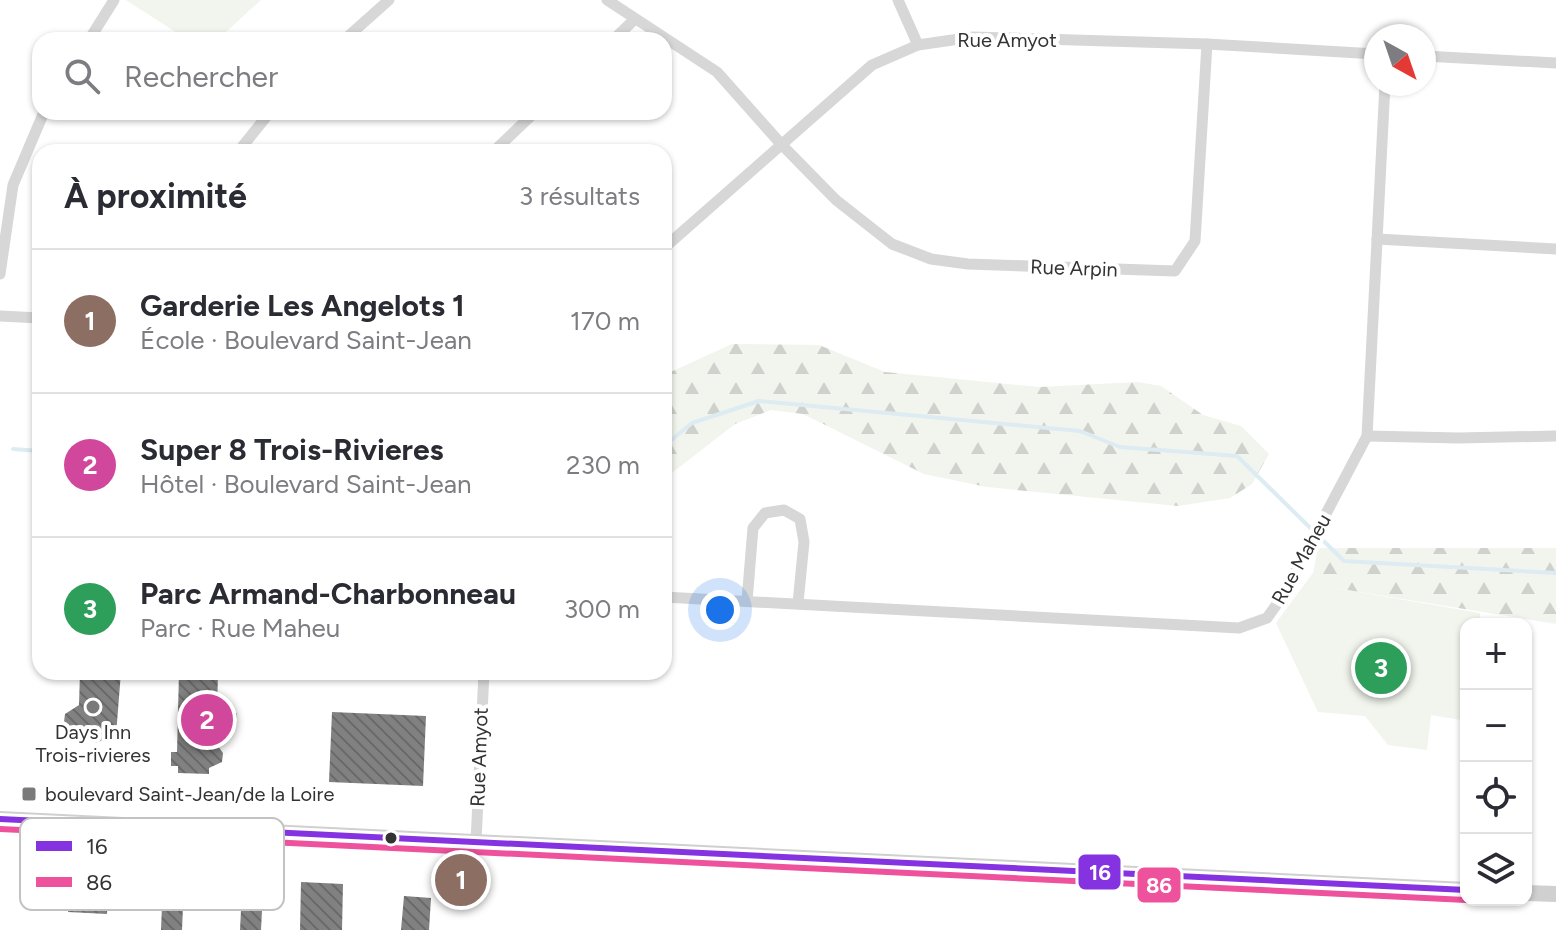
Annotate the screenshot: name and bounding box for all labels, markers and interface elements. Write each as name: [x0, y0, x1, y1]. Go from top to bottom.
north arrow: [1364, 24, 1436, 96]
street label: Rue Amyot: [957, 28, 1057, 52]
search box: [32, 32, 672, 120]
icon: search: [60, 54, 104, 98]
text: Rechercher: [124, 58, 278, 95]
text: À proximité: [64, 176, 247, 217]
text: 3 résultats: [519, 180, 640, 212]
street label: Rue Arpin: [1030, 254, 1118, 282]
text: Garderie Les Angelots 1: [140, 287, 465, 324]
text: 1: [85, 305, 95, 337]
text: 170 m: [570, 305, 640, 337]
text: École · Boulevard Saint-Jean: [140, 324, 472, 356]
text: Super 8 Trois-Rivieres: [140, 431, 444, 468]
text: 2: [82, 449, 98, 481]
text: 230 m: [566, 449, 640, 481]
text: Hôtel · Boulevard Saint-Jean: [140, 468, 472, 500]
street label: Rue Maheu: [1266, 509, 1336, 609]
text: Parc Armand-Charbonneau: [140, 575, 516, 612]
your location: [700, 590, 740, 630]
text: 3: [83, 593, 97, 625]
text: 300 m: [564, 593, 640, 625]
text: Parc · Rue Maheu: [140, 612, 340, 644]
map controls: [1460, 618, 1532, 906]
button: +: [1460, 618, 1532, 690]
pin: 3: [1355, 638, 1407, 698]
pin: 2: [181, 690, 233, 750]
button: −: [1460, 690, 1532, 762]
marker: Days Inn Trois-rivieres: [84, 698, 102, 716]
street label: Rue Amyot: [465, 707, 493, 807]
place label: Days Inn Trois-rivieres: [35, 720, 151, 767]
button: locate: [1460, 762, 1532, 834]
place label: boulevard Saint-Jean/de la Loire: [45, 782, 334, 806]
marker: boulevard Saint-Jean/de la Loire: [20, 785, 38, 803]
legend: [20, 818, 284, 910]
unlabelled marker: [383, 830, 399, 846]
text: 16: [86, 833, 108, 860]
button: layers: [1460, 834, 1532, 906]
pin: 1: [435, 850, 487, 910]
line badge: 16: [1077, 853, 1122, 891]
text: 16: [1089, 859, 1111, 886]
line badge: 86: [1136, 866, 1182, 904]
text: 86: [86, 869, 112, 896]
text: 86: [1146, 872, 1172, 899]

